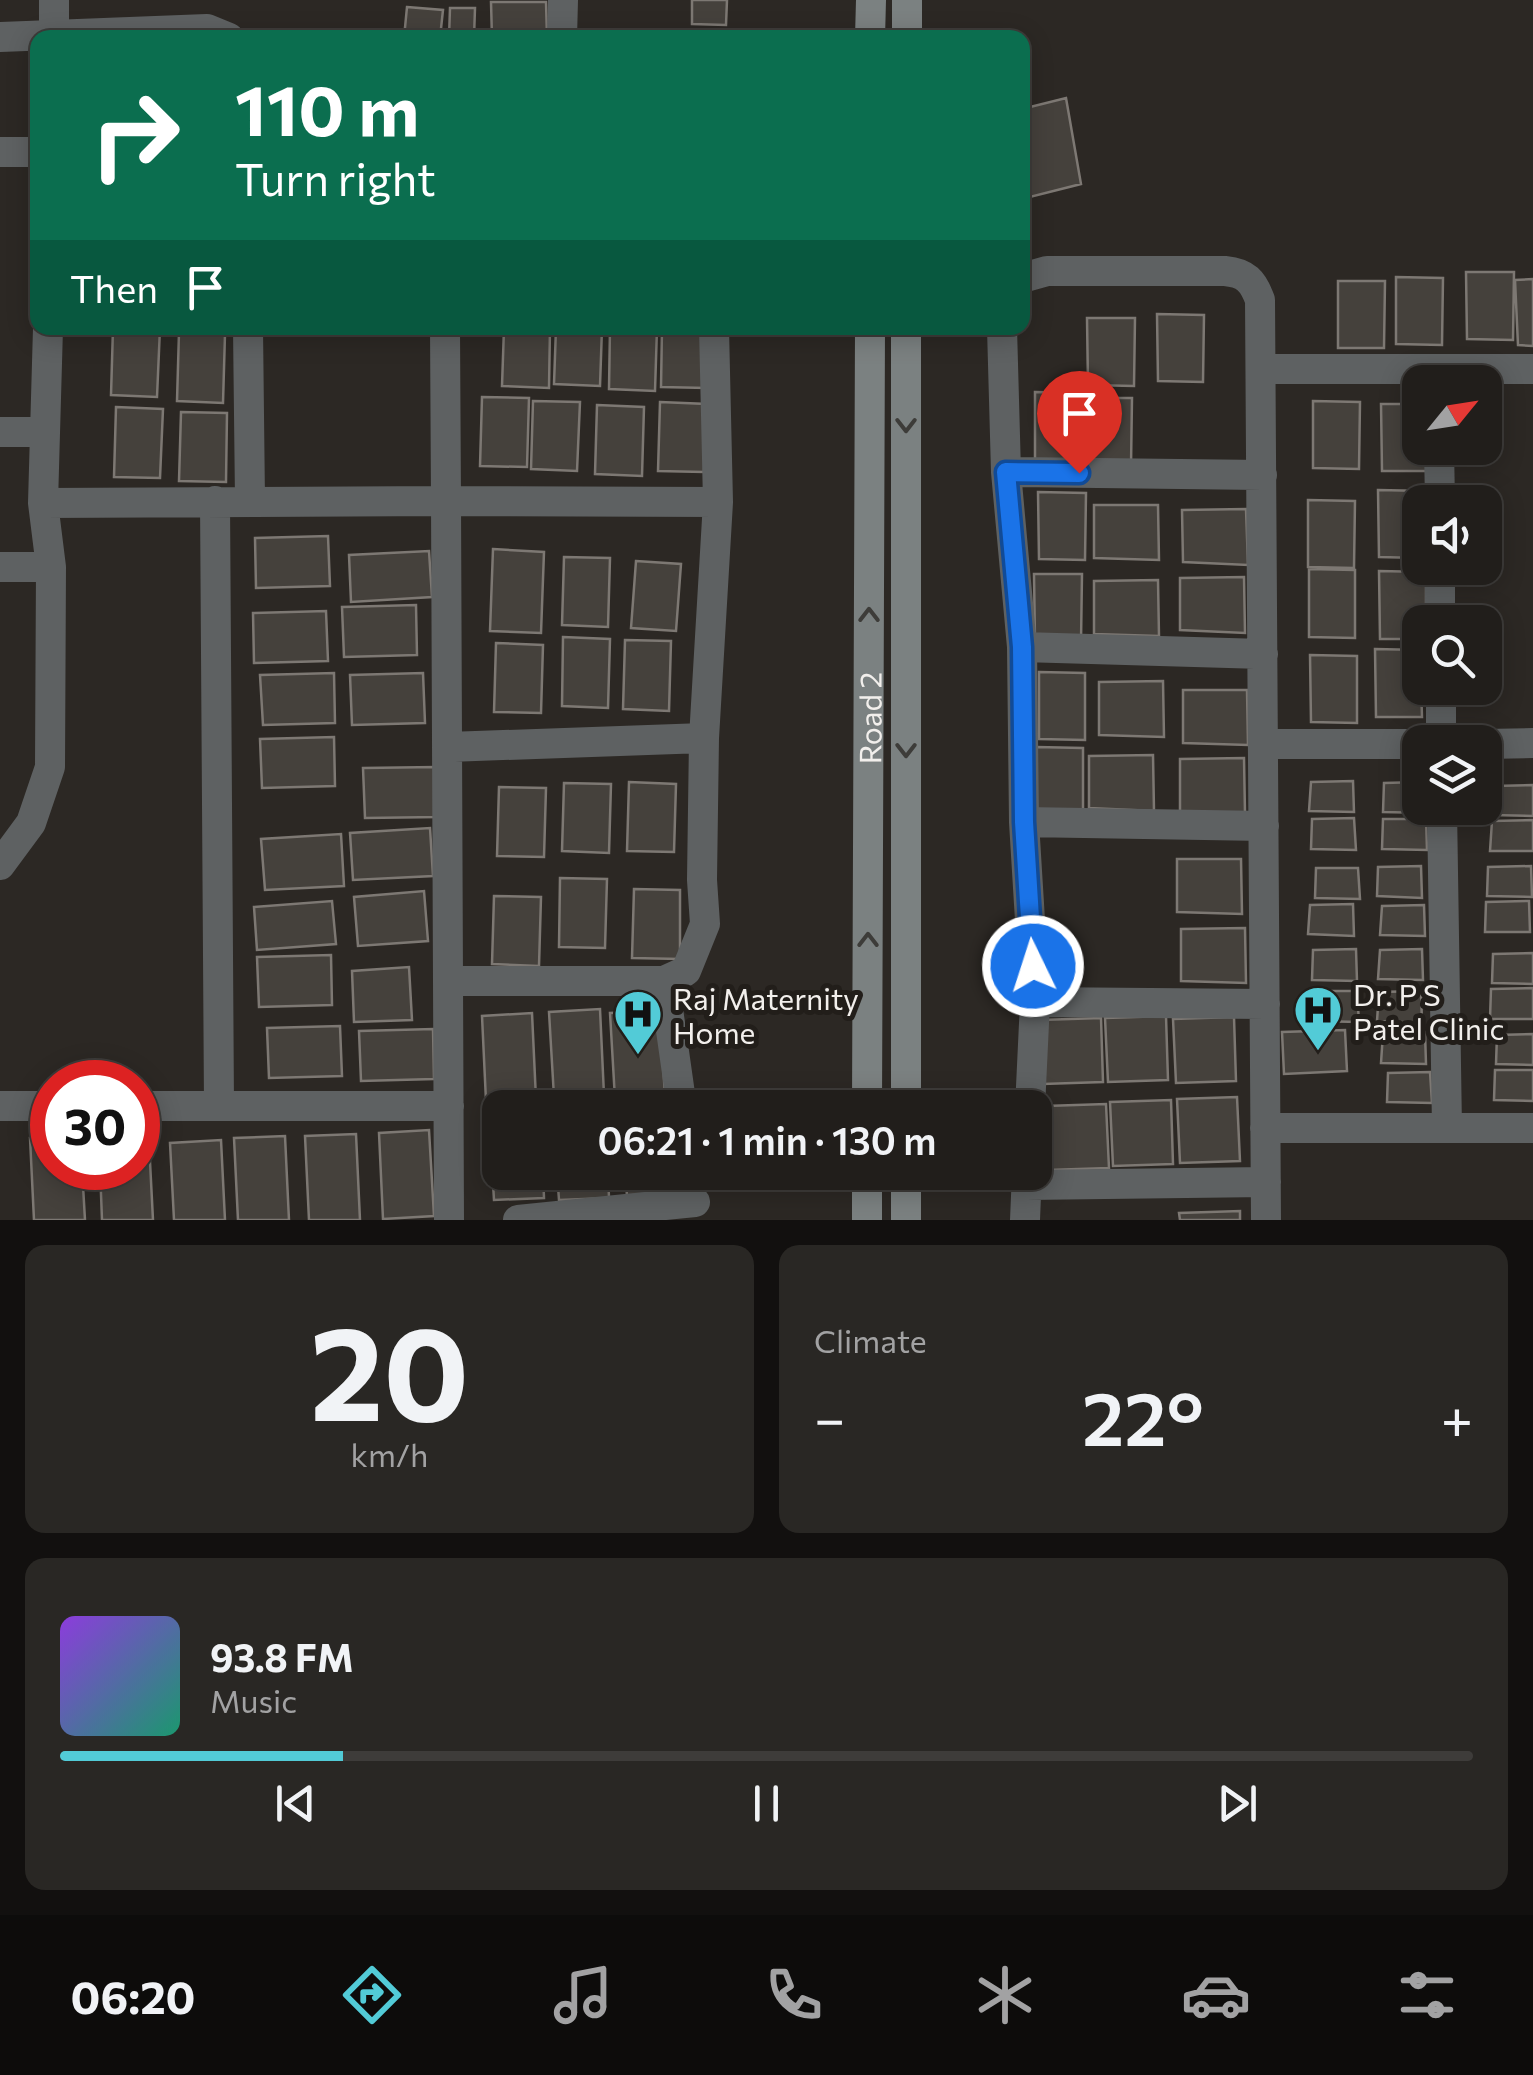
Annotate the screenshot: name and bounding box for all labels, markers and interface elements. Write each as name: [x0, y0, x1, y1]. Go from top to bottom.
text: 110 m: [235, 65, 419, 150]
icon: right: [70, 70, 200, 200]
text: Turn right: [235, 150, 436, 205]
icon: arrive: [178, 260, 233, 315]
text: Then: [70, 264, 158, 311]
north arrow: [1402, 365, 1502, 465]
map controls: [1402, 365, 1502, 825]
pin: [1037, 371, 1122, 474]
icon: arrive: [1052, 386, 1107, 441]
one-way arrow: [895, 418, 917, 433]
button: sound: [1402, 485, 1502, 585]
button: search: [1402, 605, 1502, 705]
one-way arrow: [858, 607, 880, 622]
street label: Road 2: [850, 672, 887, 764]
button: layers: [1402, 725, 1502, 825]
one-way arrow: [895, 742, 917, 758]
position arrow: [981, 914, 1085, 1018]
one-way arrow: [857, 932, 879, 948]
place label: Dr. P S Patel Clinic: [1353, 975, 1504, 1046]
place label: Raj Maternity Home: [673, 979, 859, 1050]
hospital icon: Dr. P S Patel Clinic: [1292, 984, 1344, 1052]
hospital icon: Raj Maternity Home: [612, 988, 664, 1056]
speed limit sign: 30: [30, 1060, 160, 1190]
text: 06:21 · 1 min · 130 m: [598, 1116, 936, 1163]
text: 20: [310, 1289, 469, 1448]
text: Climate: [814, 1320, 927, 1360]
text: 22°: [1082, 1370, 1204, 1461]
text: −: [814, 1383, 845, 1450]
text: +: [1441, 1383, 1473, 1450]
text: km/h: [351, 1434, 428, 1474]
text: 93.8 FM: [210, 1633, 354, 1680]
text: Music: [210, 1680, 297, 1720]
icon: previous: [268, 1776, 323, 1831]
icon: pause: [739, 1776, 794, 1831]
icon: next: [1210, 1776, 1265, 1831]
icon: directions: [337, 1960, 407, 2030]
icon: music: [548, 1960, 618, 2030]
icon: phone: [759, 1960, 829, 2030]
icon: climate: [970, 1960, 1040, 2030]
icon: car: [1181, 1960, 1251, 2030]
icon: filters: [1392, 1960, 1462, 2030]
text: 06:20: [71, 1968, 195, 2023]

